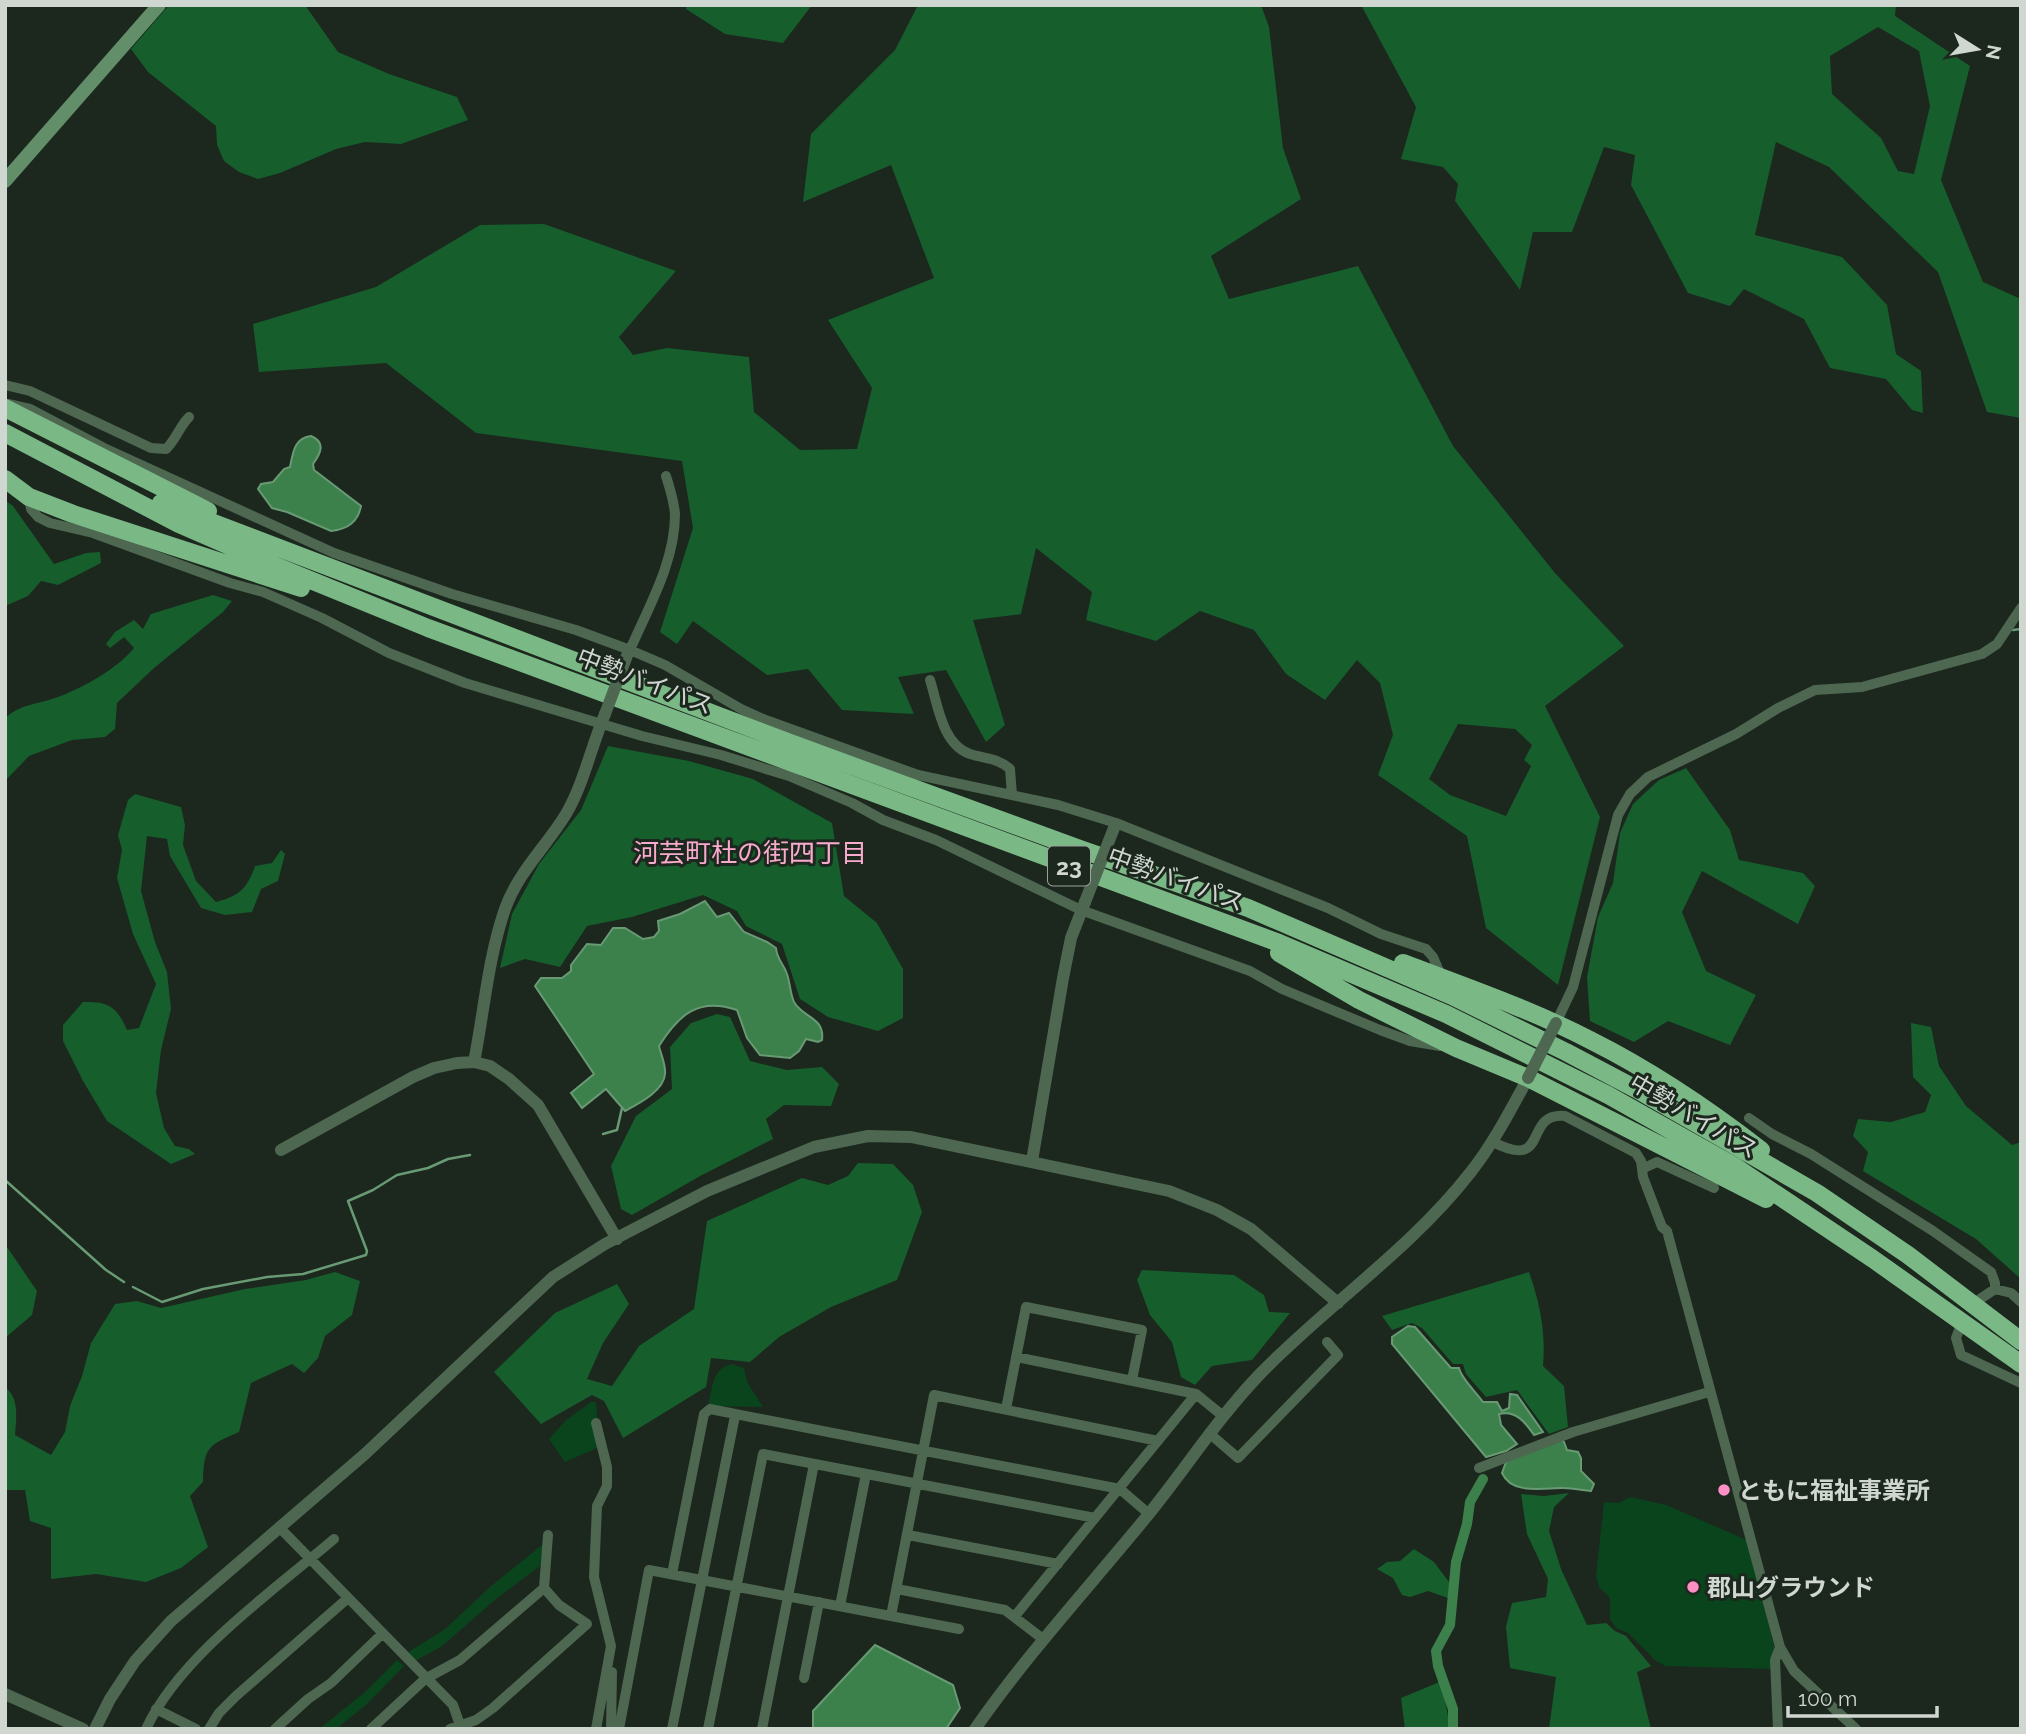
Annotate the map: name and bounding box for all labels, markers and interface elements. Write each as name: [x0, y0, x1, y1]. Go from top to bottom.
north arrow: [1942, 14, 2012, 84]
text: N: [1982, 43, 2006, 61]
street label: 中勢バイパス: [573, 642, 717, 720]
district label: 河芸町杜の街四丁目: [633, 838, 867, 868]
street label: 中勢バイパス: [1104, 841, 1248, 917]
road number: 23: [1048, 846, 1090, 886]
street label: 中勢バイパス: [1625, 1068, 1763, 1164]
place label: ともに福祉事業所: [1738, 1476, 1930, 1505]
marker: ともに福祉事業所: [1716, 1482, 1732, 1498]
place label: 郡山グラウンド: [1707, 1573, 1875, 1602]
marker: 郡山グラウンド: [1685, 1579, 1701, 1595]
scale bar: [1788, 1674, 1937, 1718]
text: 100 m: [1798, 1686, 1857, 1711]

